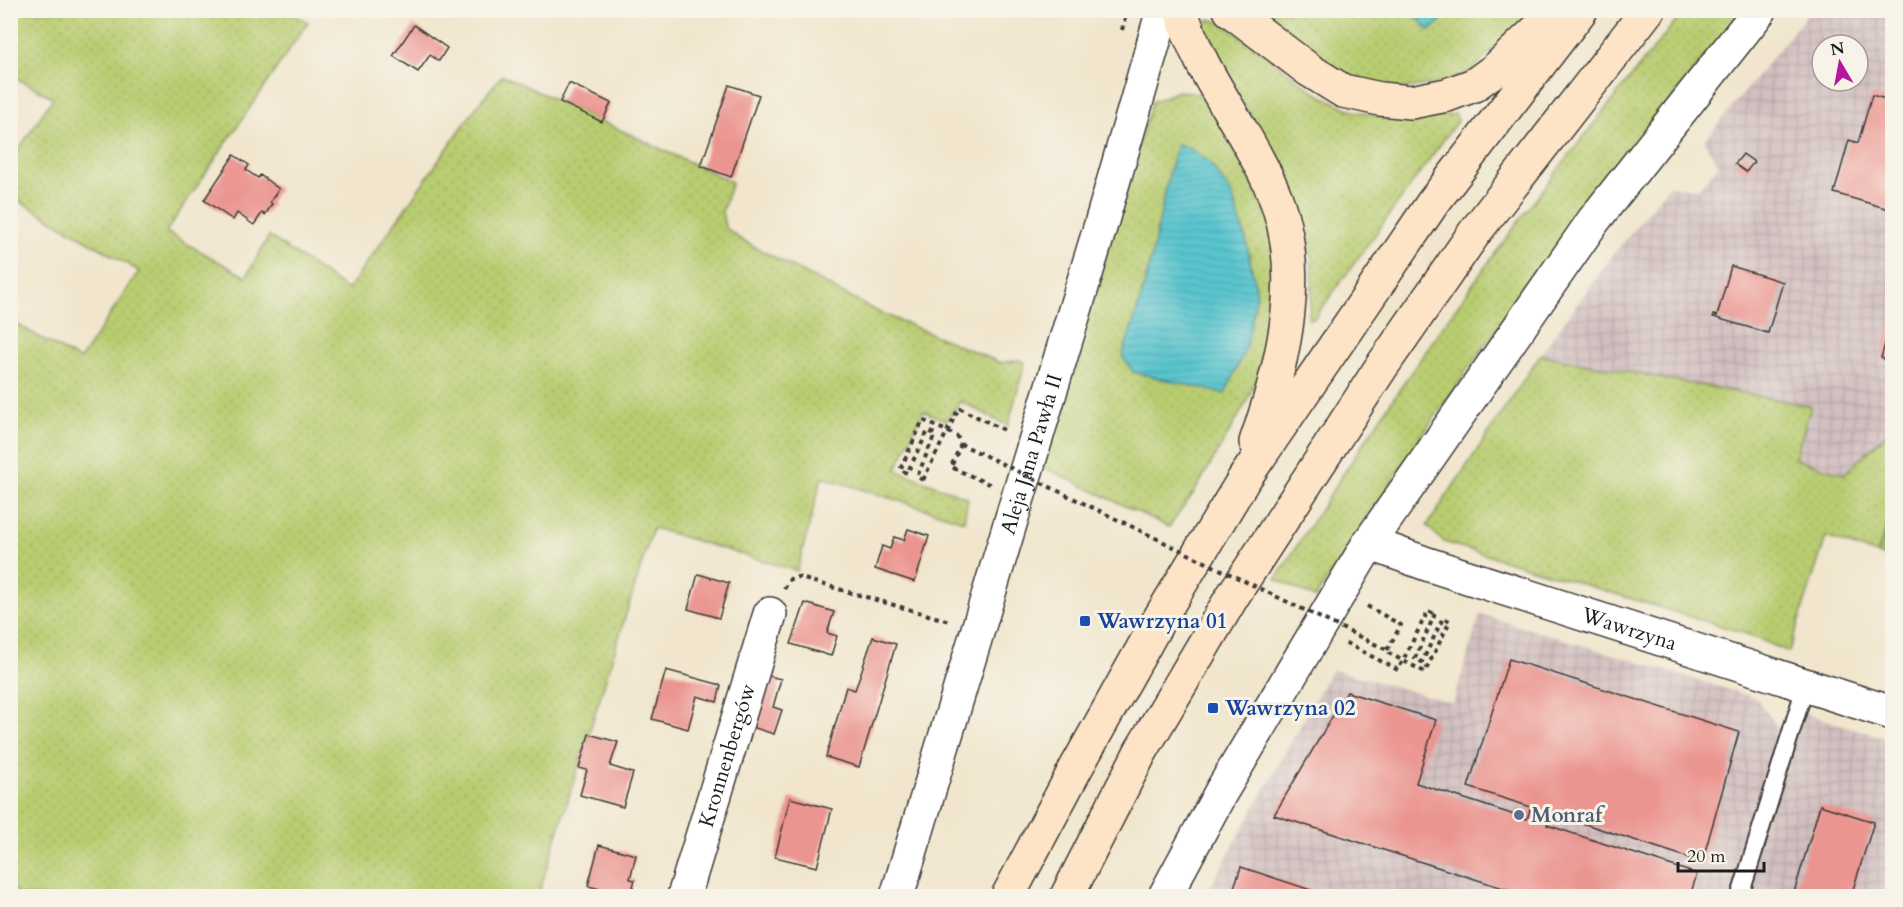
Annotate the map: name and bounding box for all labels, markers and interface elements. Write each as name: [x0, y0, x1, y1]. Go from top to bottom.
north arrow: [1810, 33, 1870, 93]
text: N: [1829, 37, 1846, 61]
street label: Aleja Jana Pawła II: [993, 370, 1069, 538]
street label: Wawrzyna: [1577, 600, 1680, 658]
place label: Wawrzyna 01: [1096, 607, 1228, 636]
marker: Wawrzyna 01: [1078, 614, 1092, 628]
street label: Kronnenbergów: [691, 680, 762, 831]
place label: Wawrzyna 02: [1224, 694, 1356, 723]
marker: Wawrzyna 02: [1206, 701, 1220, 715]
place label: Monraf: [1531, 801, 1606, 830]
marker: Monraf: [1512, 808, 1526, 822]
scale bar: [1678, 835, 1764, 873]
text: 20 m: [1687, 844, 1726, 869]

